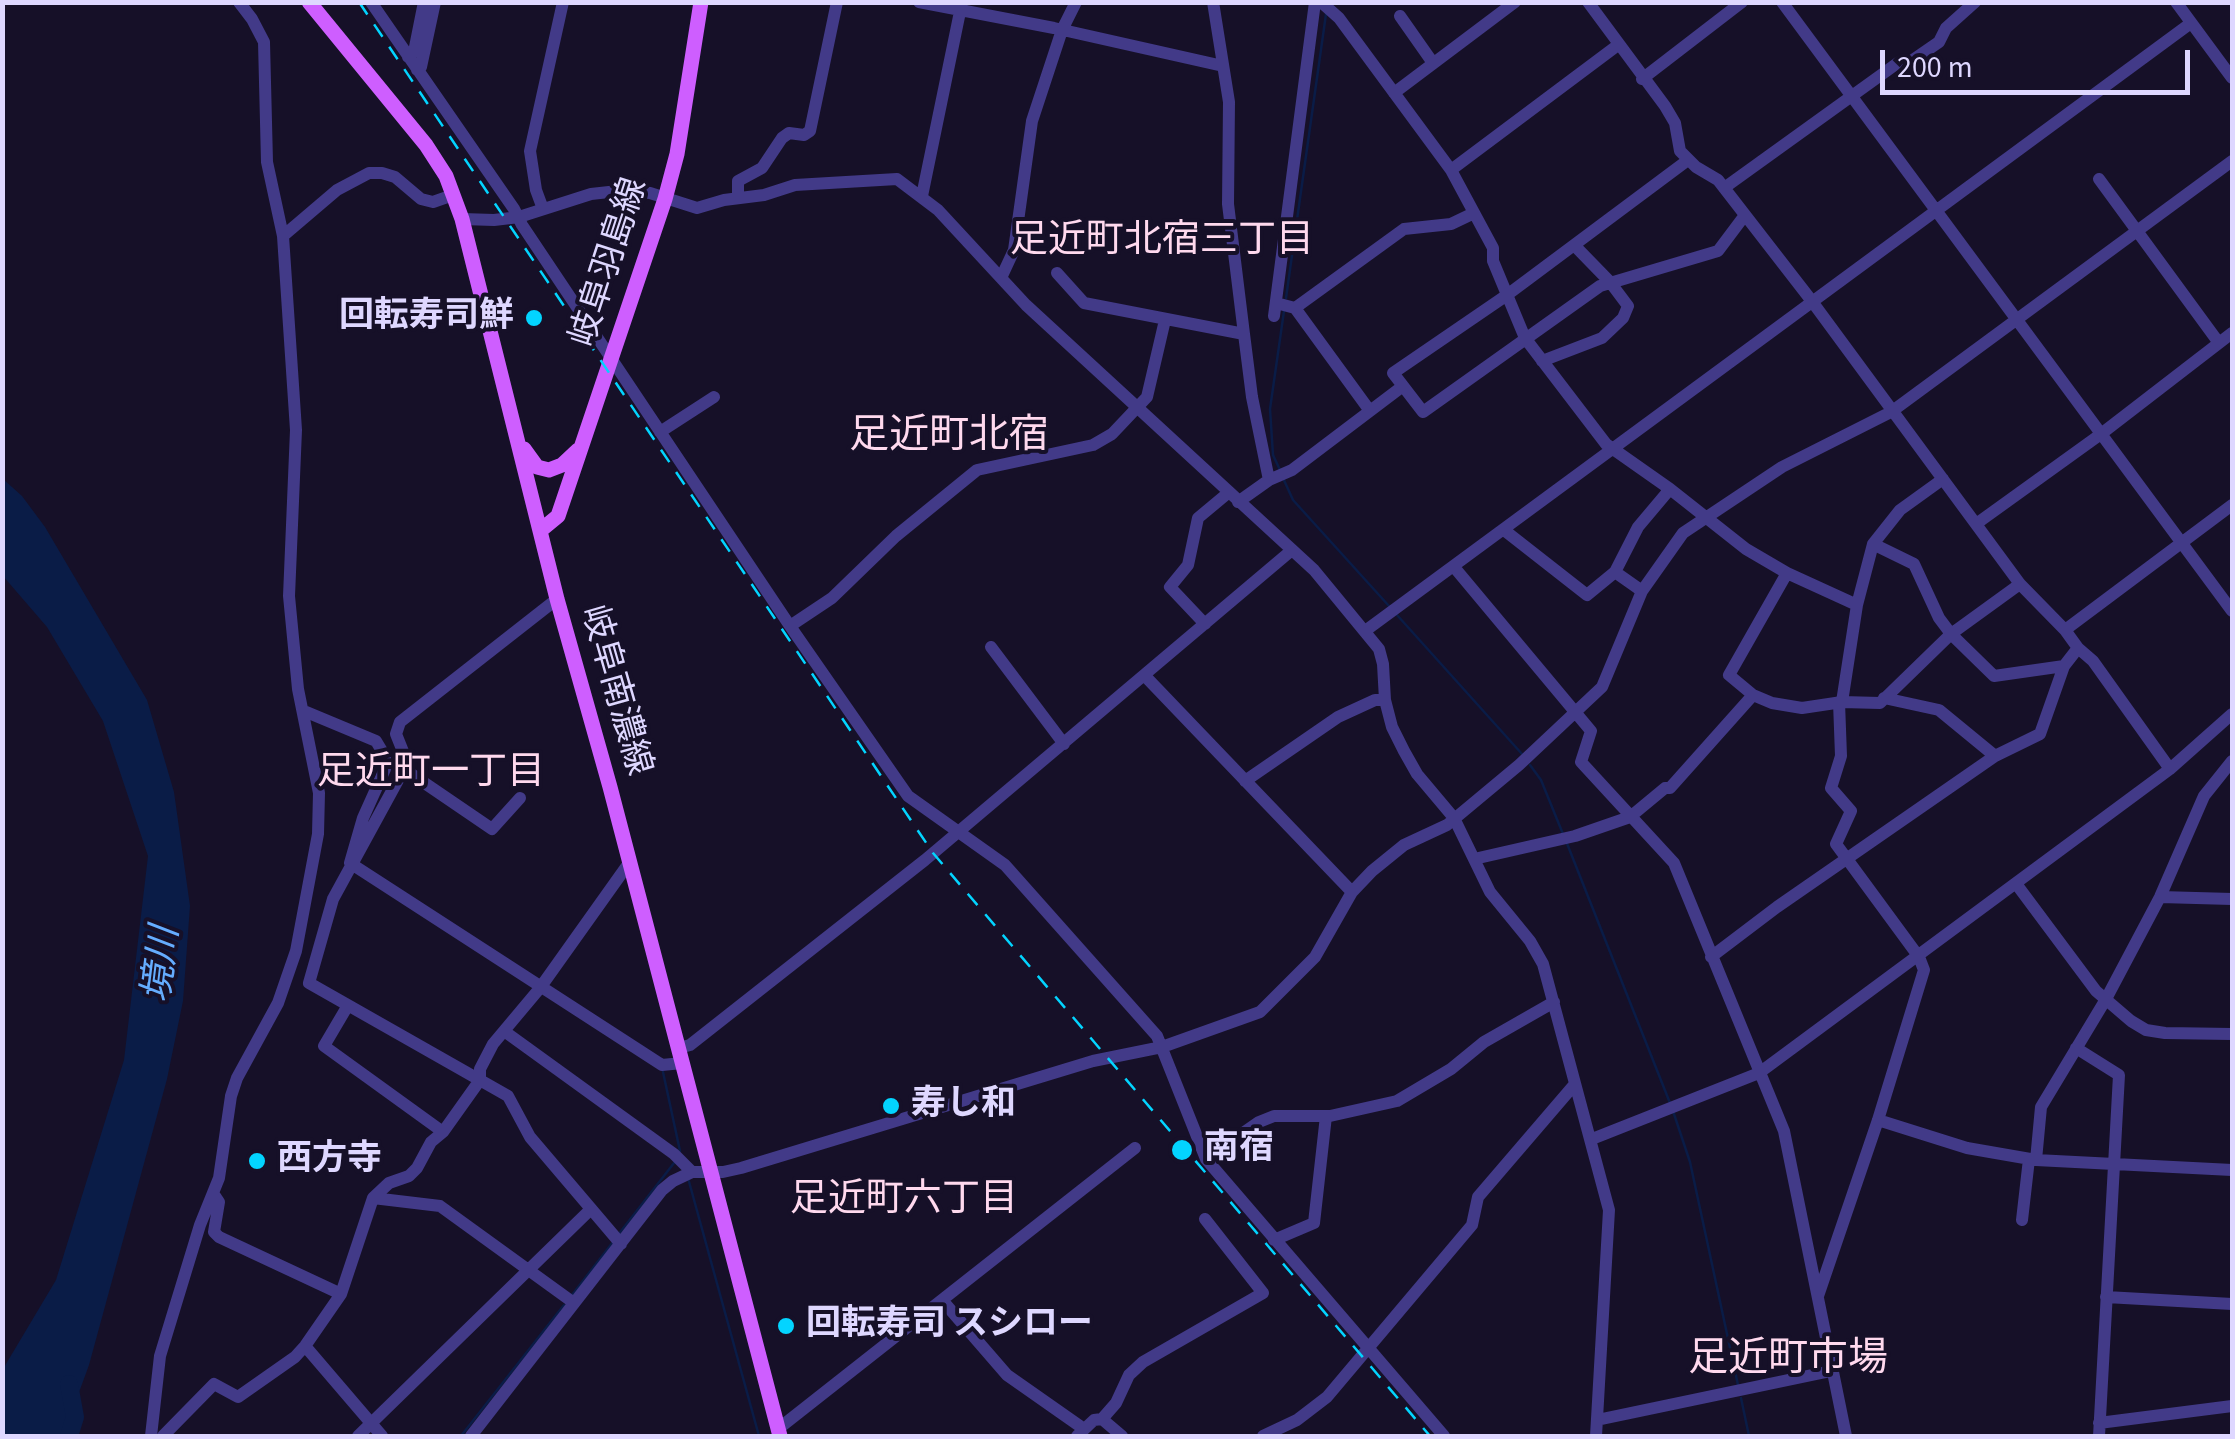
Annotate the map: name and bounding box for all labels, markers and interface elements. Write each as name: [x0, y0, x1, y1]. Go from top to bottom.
scale bar: [1885, 30, 2195, 92]
text: 200 m: [1897, 46, 1973, 89]
street label: 岐阜羽島線: [564, 173, 658, 353]
district label: 足近町北宿三丁目: [1010, 220, 1314, 266]
place label: 回転寿司鮮: [339, 297, 514, 339]
marker: 回転寿司鮮: [523, 307, 545, 329]
district label: 足近町北宿: [849, 414, 1049, 462]
street label: 岐阜南濃線: [570, 601, 658, 781]
district label: 足近町一丁目: [317, 752, 545, 798]
water label: 境川: [137, 925, 191, 1005]
place label: 寿し和: [911, 1085, 1016, 1127]
marker: 寿し和: [880, 1095, 902, 1117]
place label: 南宿: [1204, 1129, 1274, 1171]
marker: 南宿: [1169, 1137, 1195, 1163]
place label: 西方寺: [277, 1140, 382, 1182]
marker: 西方寺: [246, 1150, 268, 1172]
district label: 足近町六丁目: [790, 1179, 1018, 1225]
place label: 回転寿司 スシロー: [806, 1305, 1093, 1347]
marker: 回転寿司 スシロー: [775, 1315, 797, 1337]
district label: 足近町市場: [1688, 1337, 1888, 1385]

